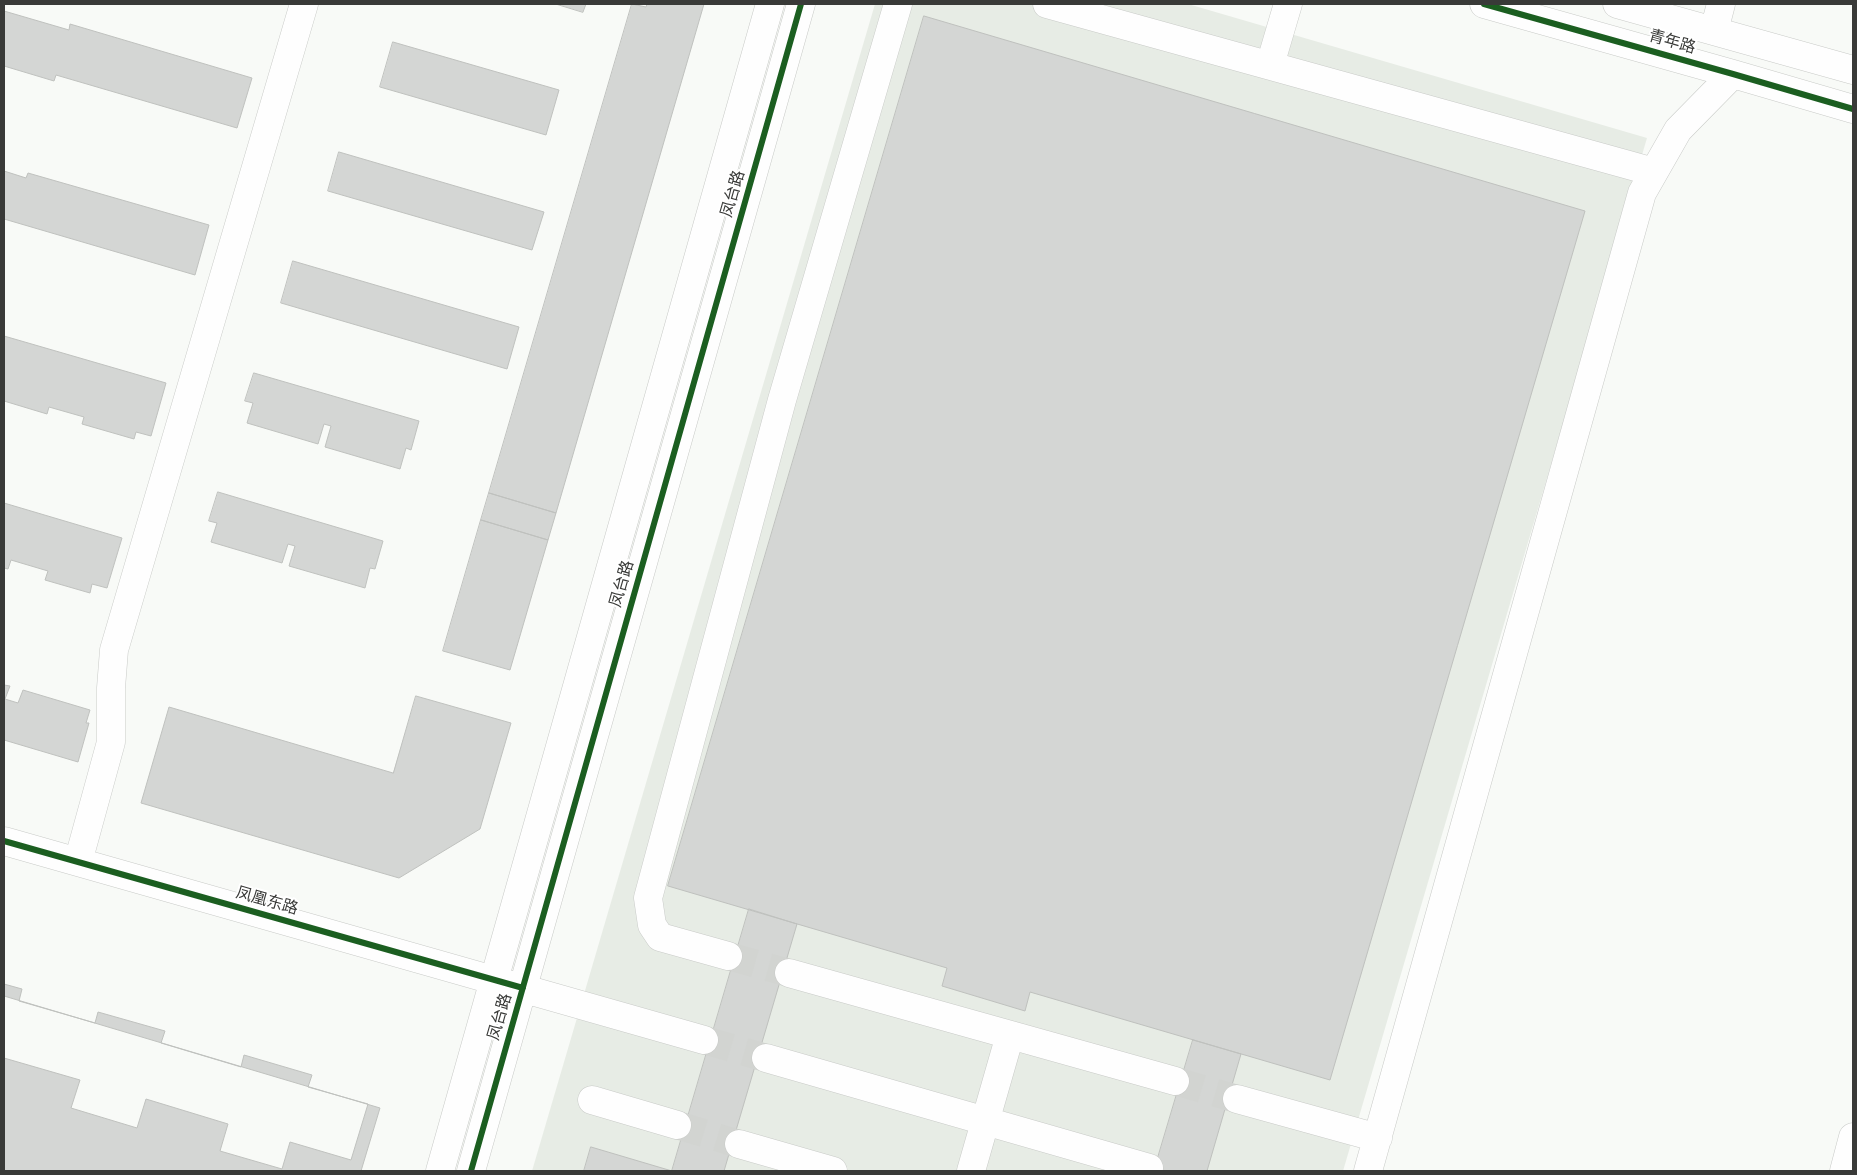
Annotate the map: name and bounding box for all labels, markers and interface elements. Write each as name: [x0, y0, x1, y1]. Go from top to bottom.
street label: 青年路: [1646, 26, 1698, 58]
street label: 凤台路: [717, 168, 749, 220]
street label: 凤台路: [606, 558, 638, 610]
street label: 凤凰东路: [234, 883, 300, 919]
street label: 凤台路: [484, 991, 516, 1043]

